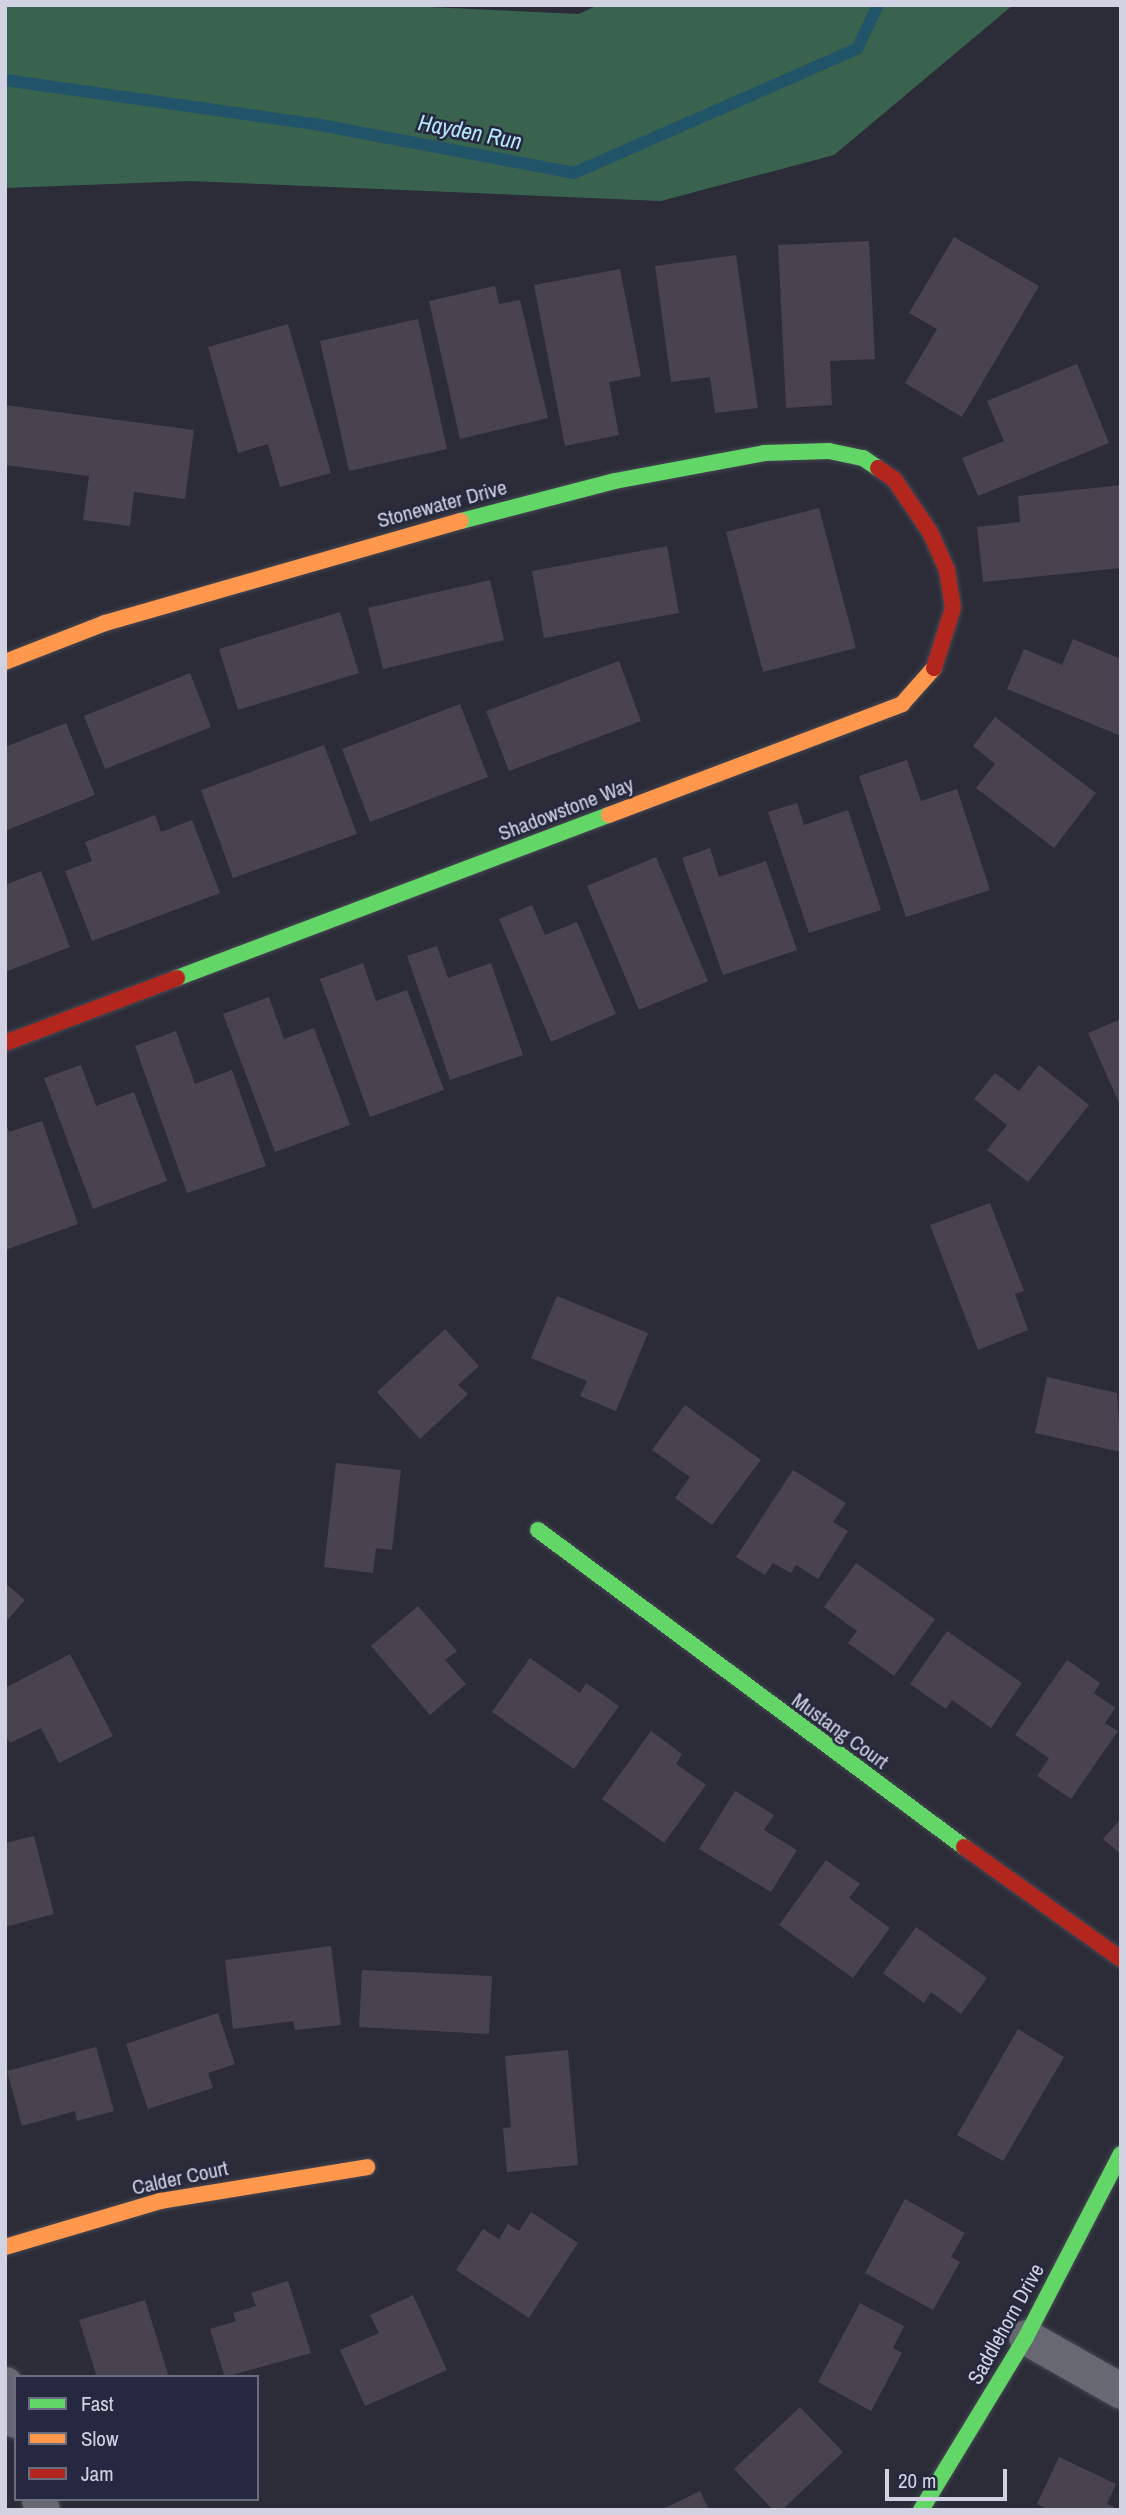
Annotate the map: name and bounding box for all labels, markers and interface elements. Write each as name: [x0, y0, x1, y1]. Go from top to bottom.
water label: Hayden Run: [416, 108, 524, 156]
street label: Stonewater Drive: [374, 475, 510, 533]
street label: Shadowstone Way: [495, 772, 637, 846]
street label: Mustang Court: [787, 1688, 893, 1774]
street label: Calder Court: [130, 2156, 230, 2200]
street label: Saddlehorn Drive: [962, 2259, 1050, 2389]
legend: [14, 2375, 259, 2501]
text: Fast: [81, 2389, 114, 2418]
text: Slow: [81, 2424, 118, 2453]
scale bar: [888, 2456, 1010, 2500]
text: Jam: [81, 2459, 114, 2488]
text: 20 m: [898, 2466, 936, 2495]

